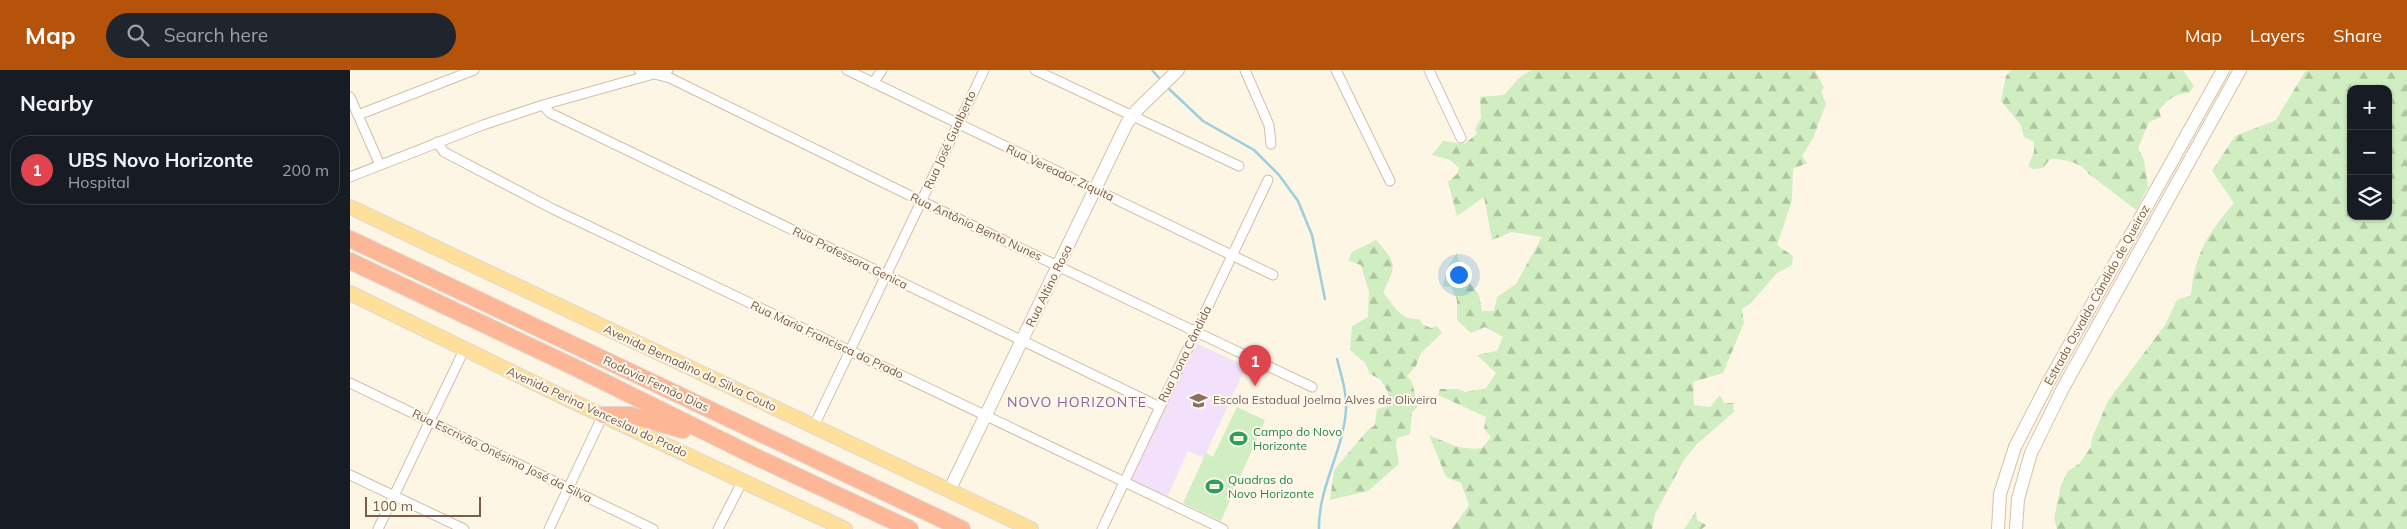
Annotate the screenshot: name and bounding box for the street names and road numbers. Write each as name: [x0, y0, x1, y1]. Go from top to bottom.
street label: Rua José Gualberto: [920, 88, 979, 192]
street label: Rua Vereador Ziquita: [1004, 141, 1117, 204]
street label: Rua Antônio Bento Nunes: [908, 189, 1044, 264]
street label: Estrada Osvaldo Cândido de Queiroz: [2041, 202, 2153, 388]
street label: Rua Professora Genica: [790, 223, 910, 292]
street label: Rua Altino Rosa: [1022, 242, 1075, 329]
street label: Rua Maria Francisca do Prado: [748, 297, 906, 382]
street label: Rua Dona Cândida: [1155, 303, 1214, 405]
street label: Avenida Bernadino da Silva Couto: [601, 321, 779, 414]
street label: Rodovia Fernão Dias: [601, 352, 712, 415]
street label: Avenida Perina Venceslau do Prado: [505, 363, 690, 460]
street label: Rua Escrivão Onésimo José da Silva: [410, 405, 594, 506]

